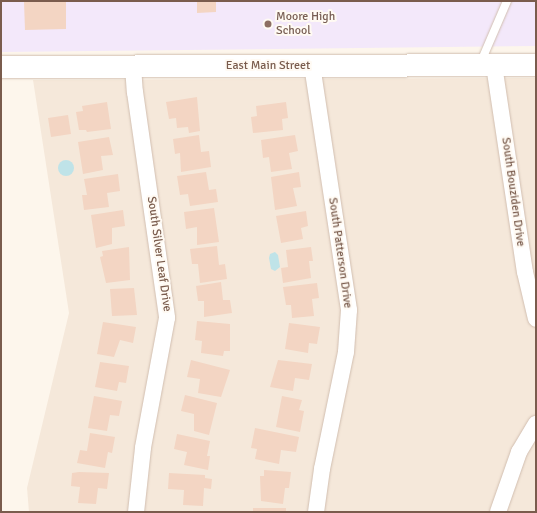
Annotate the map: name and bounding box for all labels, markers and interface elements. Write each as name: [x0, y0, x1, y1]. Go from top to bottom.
place label: Moore High School: [276, 10, 335, 38]
marker: Moore High School: [263, 19, 273, 29]
street label: East Main Street: [226, 59, 310, 73]
street label: South Bouziden Drive: [498, 137, 528, 247]
street label: South Silver Leaf Drive: [144, 196, 174, 312]
street label: South Patterson Drive: [325, 197, 355, 309]

